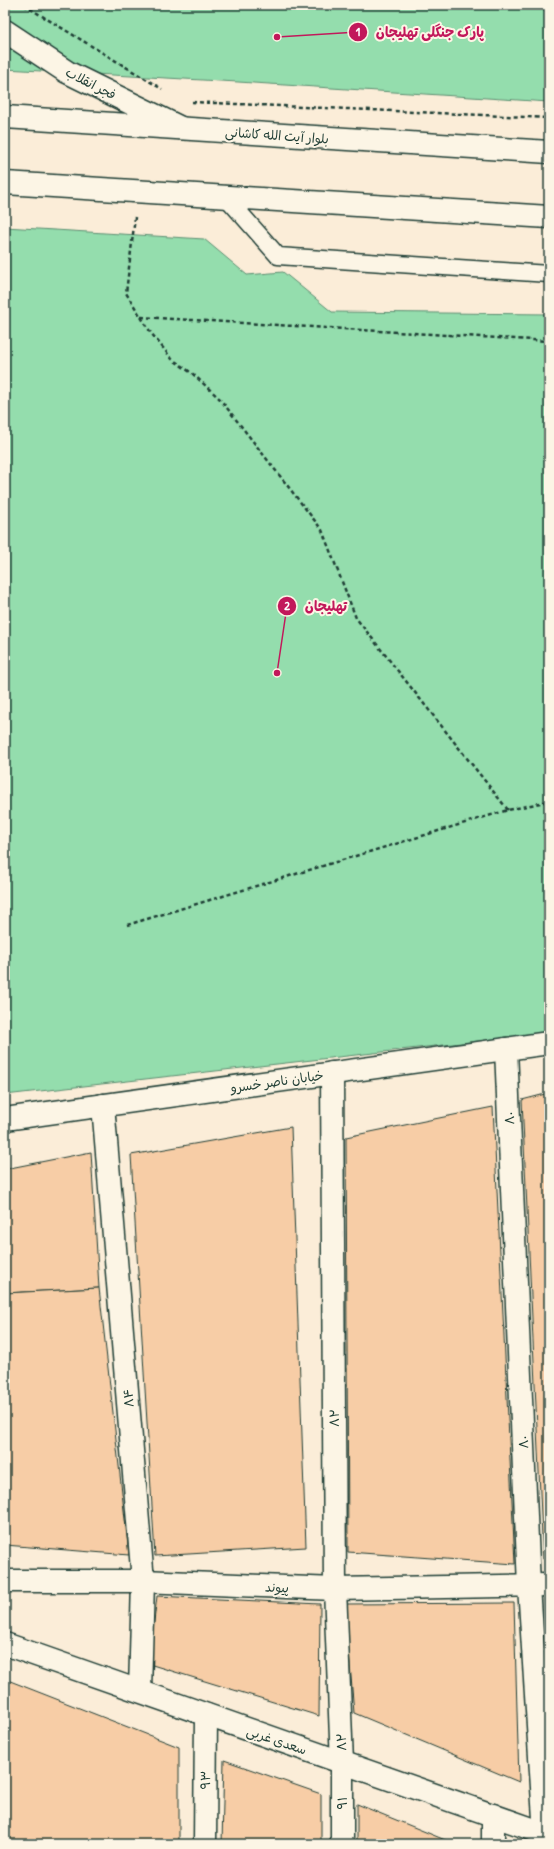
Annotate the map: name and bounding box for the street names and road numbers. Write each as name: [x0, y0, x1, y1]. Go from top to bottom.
street label: فجر انقلاب: [63, 63, 119, 103]
street label: بلوار آیت الله کاشانی: [224, 122, 329, 149]
street label: خیابان ناصر خسرو: [228, 1066, 325, 1097]
street label: ۸۰: [500, 1111, 518, 1125]
street label: ۸۴: [118, 1388, 138, 1408]
street label: ۸۲: [325, 1409, 343, 1427]
street label: ۸۰: [514, 1435, 532, 1449]
street label: پیوند: [265, 1578, 290, 1596]
street label: سعدی غربی: [244, 1721, 309, 1760]
street label: ۸۲: [332, 1733, 350, 1751]
street label: ۹۳: [196, 1770, 214, 1790]
street label: ۹۱: [333, 1797, 351, 1809]

